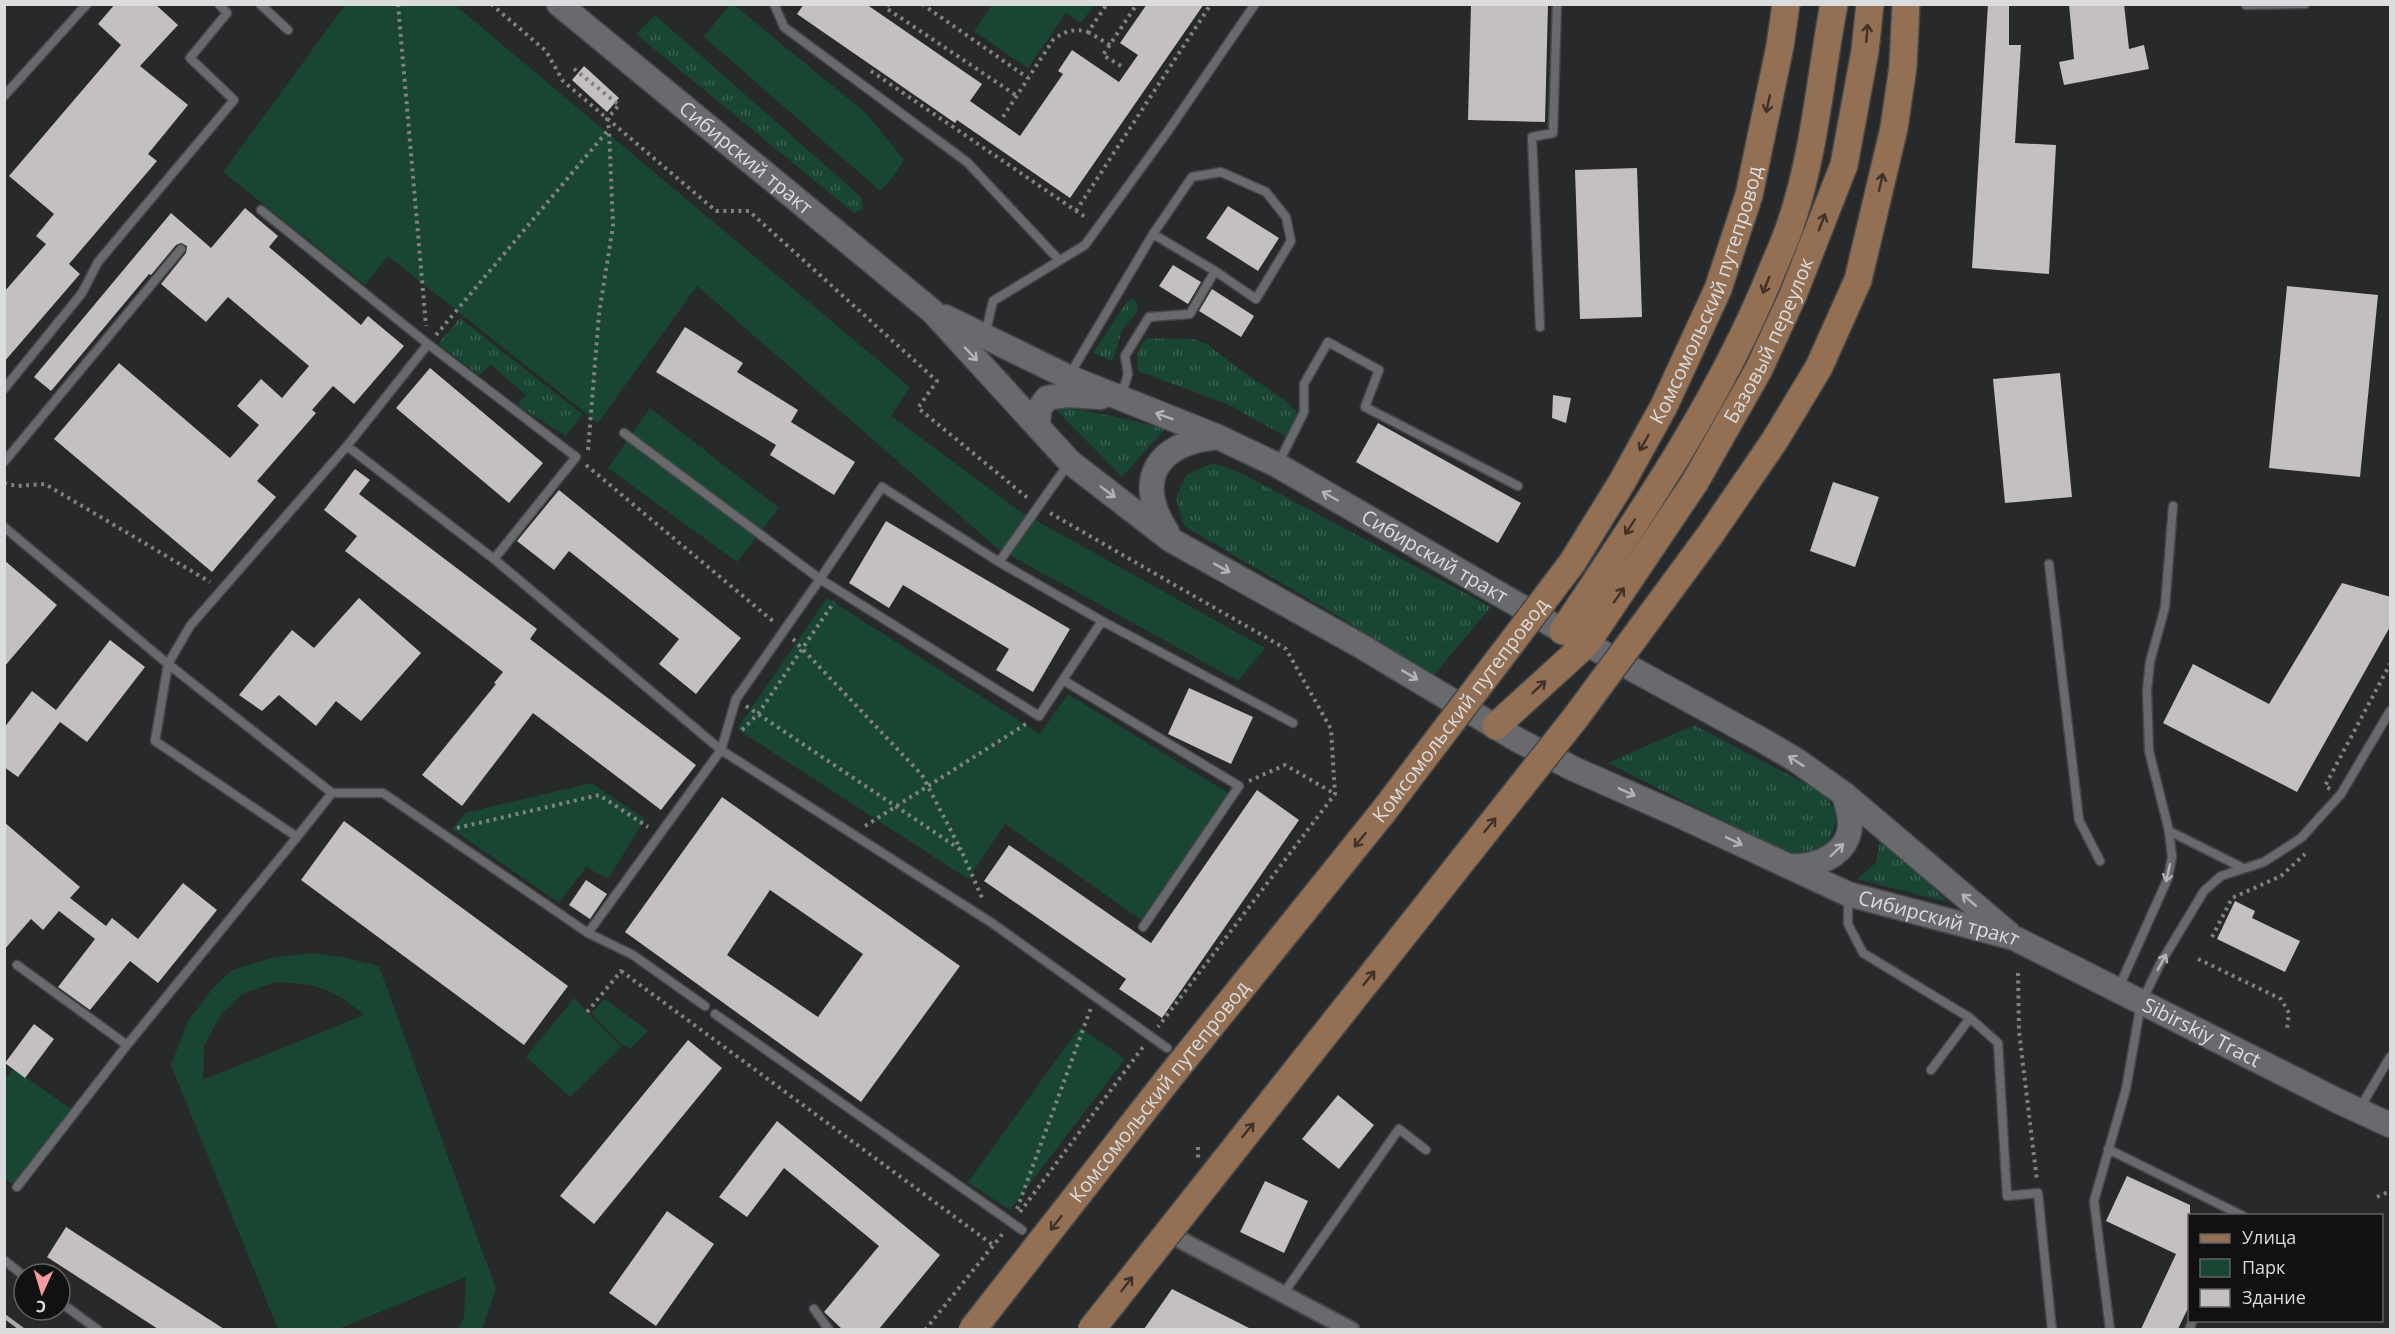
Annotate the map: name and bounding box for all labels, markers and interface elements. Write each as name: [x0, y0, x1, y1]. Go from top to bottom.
one-way arrow: [1862, 24, 1873, 44]
one-way arrow: [1762, 93, 1773, 113]
street label: Сибирский тракт: [674, 94, 819, 220]
street label: Комсомольский путепровод: [1643, 163, 1768, 429]
one-way arrow: [1875, 173, 1887, 192]
one-way arrow: [1817, 213, 1828, 232]
street label: Базовый переулок: [1717, 253, 1820, 428]
one-way arrow: [1760, 275, 1771, 293]
one-way arrow: [964, 346, 978, 361]
one-way arrow: [1155, 409, 1173, 420]
one-way arrow: [1638, 433, 1649, 451]
one-way arrow: [1100, 485, 1116, 498]
one-way arrow: [1322, 490, 1339, 502]
street label: Сибирский тракт: [1357, 503, 1513, 609]
one-way arrow: [1624, 519, 1637, 536]
one-way arrow: [1213, 563, 1231, 574]
one-way arrow: [1613, 587, 1625, 603]
street label: Комсомольский путепровод: [1366, 592, 1554, 828]
one-way arrow: [1401, 669, 1418, 681]
one-way arrow: [1532, 680, 1547, 694]
one-way arrow: [1788, 755, 1805, 767]
one-way arrow: [1618, 787, 1636, 799]
one-way arrow: [1483, 817, 1496, 833]
one-way arrow: [1354, 832, 1367, 848]
one-way arrow: [1724, 835, 1742, 847]
one-way arrow: [1830, 843, 1845, 857]
one-way arrow: [2162, 864, 2174, 883]
street label: Сибирский тракт: [1856, 883, 2025, 952]
one-way arrow: [1961, 894, 1977, 907]
one-way arrow: [2157, 954, 2168, 972]
one-way arrow: [1363, 970, 1376, 986]
street label: Комсомольский путепровод: [1063, 975, 1255, 1208]
street label: Sibirskiy Tract: [2138, 991, 2266, 1073]
one-way arrow: [1241, 1123, 1254, 1139]
legend: [2188, 1214, 2383, 1322]
one-way arrow: [1049, 1215, 1062, 1231]
text: Улица: [2242, 1225, 2296, 1249]
text: Парк: [2242, 1255, 2286, 1279]
north arrow: [12, 1262, 72, 1322]
one-way arrow: [1120, 1276, 1133, 1292]
text: Здание: [2242, 1285, 2306, 1309]
text: С: [35, 1296, 47, 1318]

